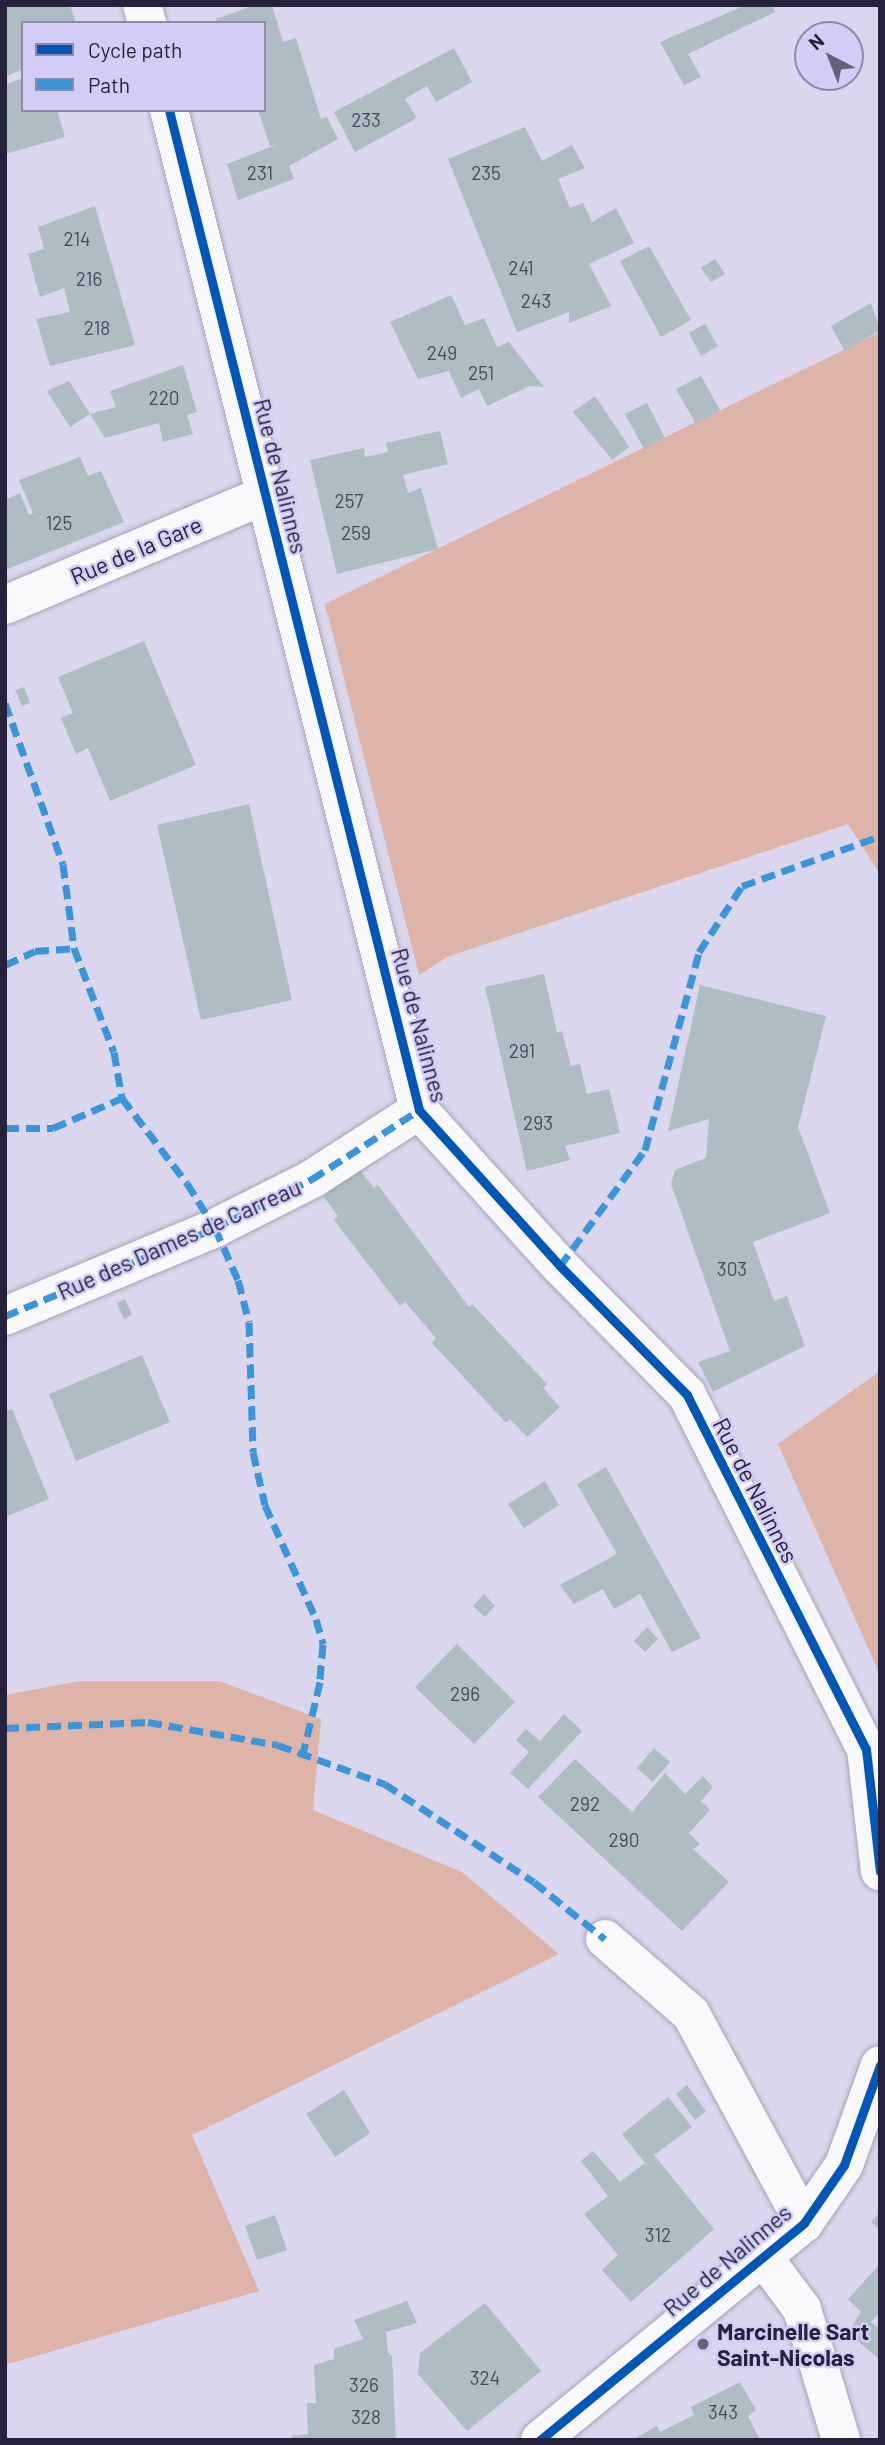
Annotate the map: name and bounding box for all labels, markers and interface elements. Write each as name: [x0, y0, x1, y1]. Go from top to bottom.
legend: [21, 21, 266, 112]
north arrow: [794, 21, 864, 91]
text: N: [804, 29, 828, 54]
text: Cycle path: [88, 37, 182, 62]
text: Path: [88, 72, 130, 97]
house number: 233: [351, 109, 381, 131]
house number: 231: [247, 162, 273, 184]
house number: 235: [471, 162, 501, 184]
house number: 214: [63, 228, 91, 250]
house number: 241: [508, 257, 534, 279]
house number: 216: [76, 268, 102, 290]
house number: 243: [521, 290, 551, 312]
house number: 218: [84, 317, 110, 339]
house number: 249: [427, 342, 457, 364]
house number: 251: [468, 362, 494, 384]
house number: 220: [148, 387, 180, 409]
street label: Rue de Nalinnes: [248, 396, 314, 556]
house number: 257: [335, 490, 363, 512]
street label: Rue de la Gare: [66, 510, 206, 590]
house number: 125: [46, 512, 72, 534]
house number: 259: [341, 522, 371, 544]
street label: Rue de Nalinnes: [386, 945, 454, 1105]
house number: 291: [509, 1040, 535, 1062]
house number: 293: [523, 1112, 553, 1134]
street label: Rue des Dames de Carreau: [53, 1173, 305, 1305]
house number: 303: [717, 1258, 747, 1280]
street label: Rue de Nalinnes: [708, 1413, 804, 1567]
house number: 296: [450, 1683, 480, 1705]
house number: 292: [570, 1793, 600, 1815]
house number: 290: [609, 1829, 639, 1851]
street label: Rue de Nalinnes: [657, 2198, 797, 2322]
house number: 312: [645, 2224, 671, 2246]
place label: Marcinelle Sart Saint-Nicolas: [717, 2317, 869, 2371]
marker: Marcinelle Sart Saint-Nicolas: [695, 2336, 711, 2352]
house number: 324: [470, 2367, 500, 2389]
house number: 326: [349, 2374, 379, 2396]
house number: 343: [708, 2401, 738, 2423]
house number: 328: [351, 2406, 381, 2428]

